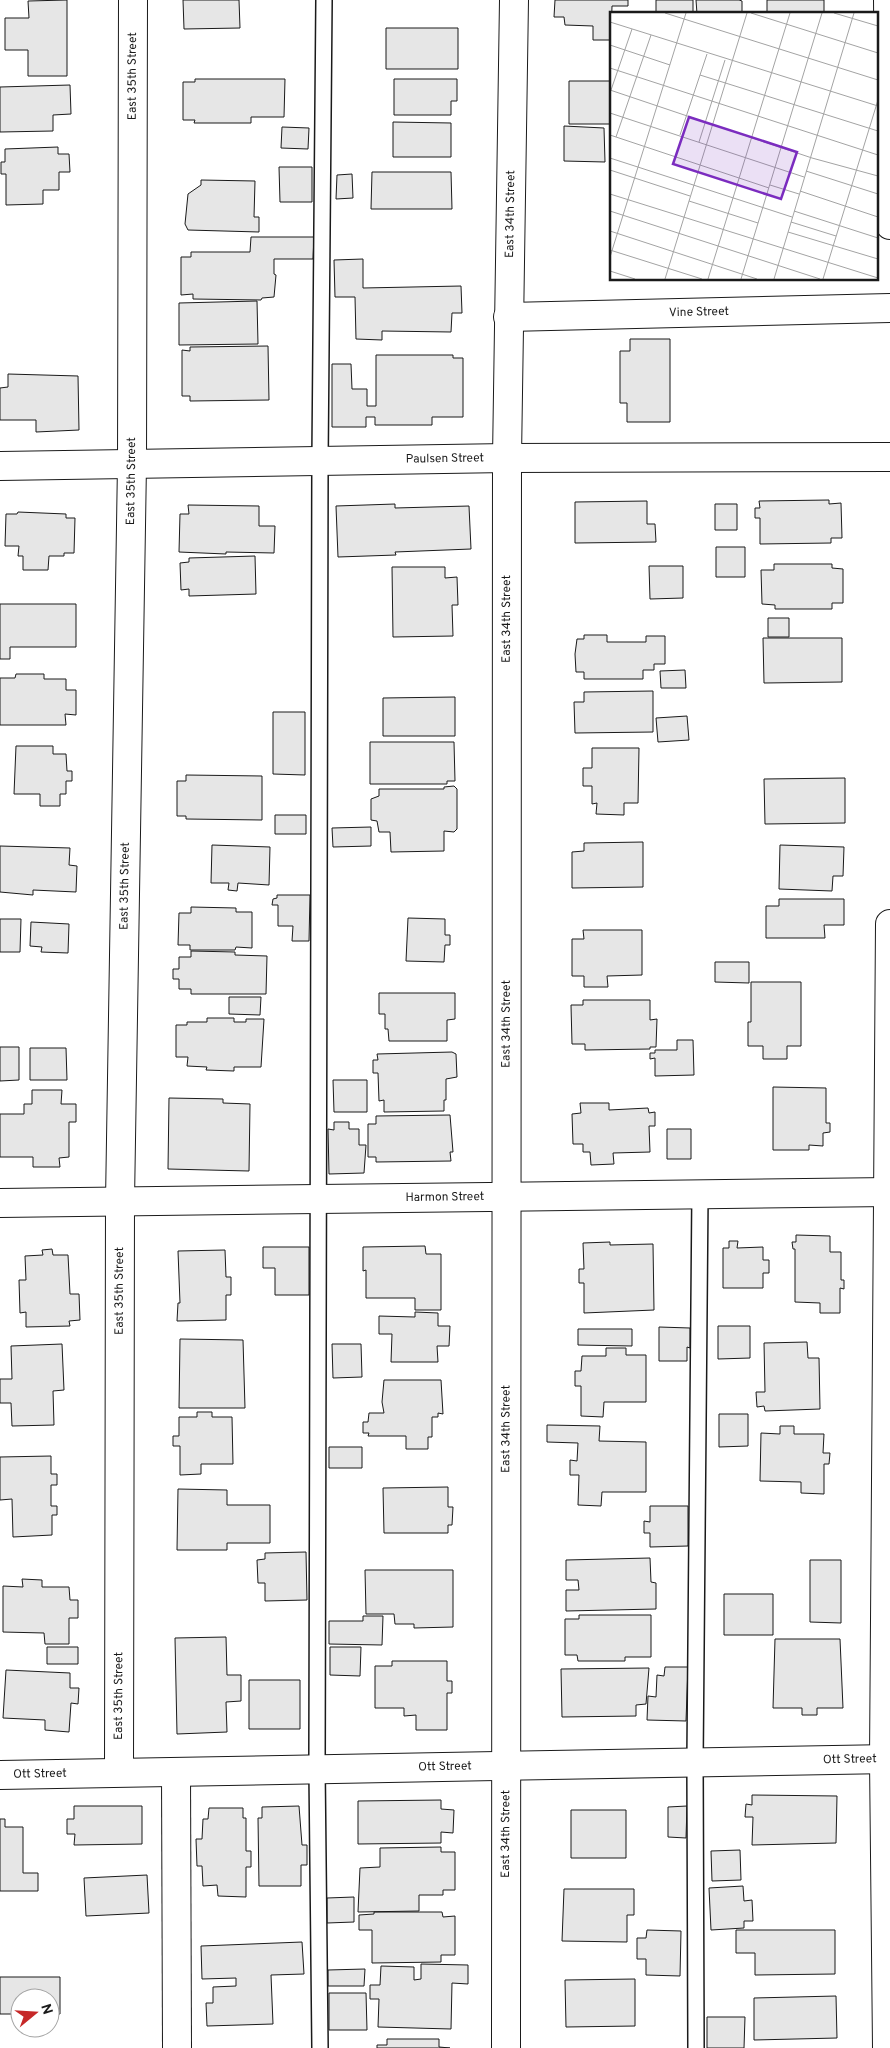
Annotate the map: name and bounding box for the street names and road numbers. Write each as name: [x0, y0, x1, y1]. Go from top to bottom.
street label: East 35th Street: [125, 32, 141, 120]
street label: East 34th Street: [502, 170, 519, 258]
street label: Vine Street: [669, 304, 729, 321]
street label: East 35th Street: [123, 437, 140, 525]
street label: Paulsen Street: [406, 450, 484, 468]
street label: East 34th Street: [499, 575, 515, 663]
street label: East 35th Street: [116, 842, 134, 930]
street label: East 34th Street: [499, 980, 515, 1068]
street label: Harmon Street: [405, 1189, 484, 1206]
street label: East 35th Street: [112, 1247, 128, 1335]
street label: East 34th Street: [498, 1385, 514, 1473]
street label: East 35th Street: [111, 1652, 127, 1740]
street label: Ott Street: [823, 1751, 877, 1768]
street label: Ott Street: [418, 1759, 472, 1775]
street label: Ott Street: [13, 1766, 67, 1783]
street label: East 34th Street: [498, 1790, 514, 1878]

